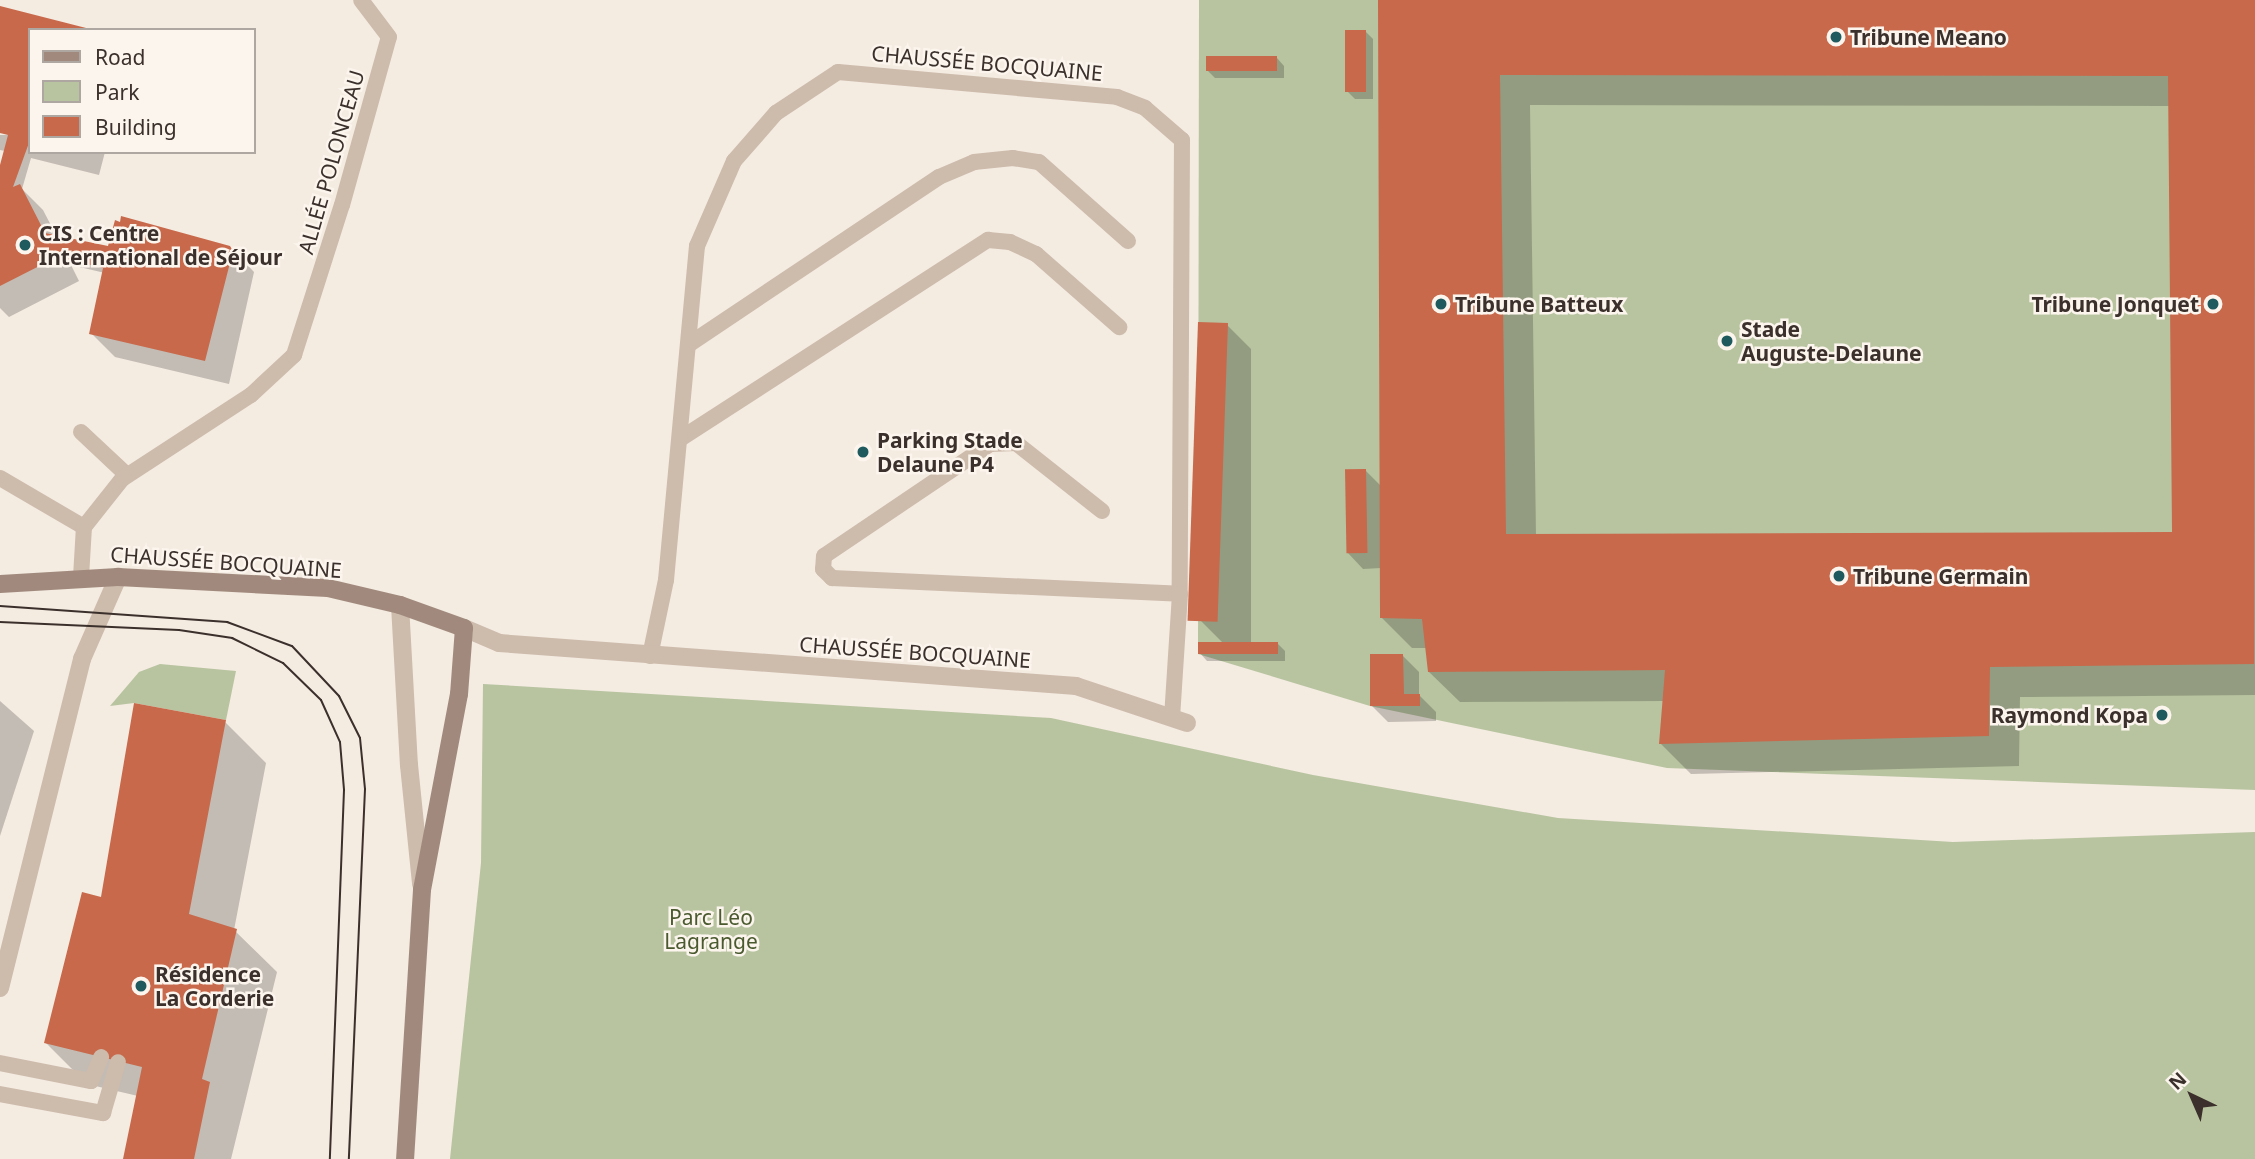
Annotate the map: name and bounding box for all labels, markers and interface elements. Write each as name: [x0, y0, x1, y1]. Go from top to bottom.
place label: Tribune Meano: [1850, 24, 2007, 50]
legend: [28, 28, 256, 154]
marker: Tribune Meano: [1828, 29, 1844, 45]
street label: CHAUSSÉE BOCQUAINE: [870, 40, 1104, 86]
text: Road: [95, 43, 145, 71]
street label: ALLÉE POLONCEAU: [293, 67, 369, 257]
text: Park: [95, 78, 139, 106]
text: Building: [95, 113, 177, 141]
place label: CIS : Centre International de Séjour: [39, 220, 282, 270]
marker: CIS : Centre International de Séjour: [17, 237, 33, 253]
place label: Tribune Batteux: [1455, 291, 1623, 317]
place label: Tribune Jonquet: [2031, 291, 2199, 317]
marker: Tribune Batteux: [1433, 296, 1449, 312]
marker: Tribune Jonquet: [2205, 296, 2221, 312]
place label: Stade Auguste-Delaune: [1741, 316, 1922, 366]
marker: Stade Auguste-Delaune: [1719, 333, 1735, 349]
place label: Parking Stade Delaune P4: [877, 427, 1023, 477]
marker: Parking Stade Delaune P4: [855, 444, 871, 460]
street label: CHAUSSÉE BOCQUAINE: [109, 541, 343, 583]
place label: Tribune Germain: [1853, 563, 2028, 589]
marker: Tribune Germain: [1831, 568, 1847, 584]
street label: CHAUSSÉE BOCQUAINE: [798, 631, 1032, 673]
place label: Raymond Kopa: [1991, 702, 2148, 728]
marker: Raymond Kopa: [2154, 707, 2170, 723]
park label: Parc Léo Lagrange: [664, 904, 758, 954]
place label: Résidence La Corderie: [155, 961, 274, 1011]
marker: Résidence La Corderie: [133, 978, 149, 994]
north arrow: [2157, 1061, 2227, 1131]
text: N: [2163, 1066, 2192, 1096]

